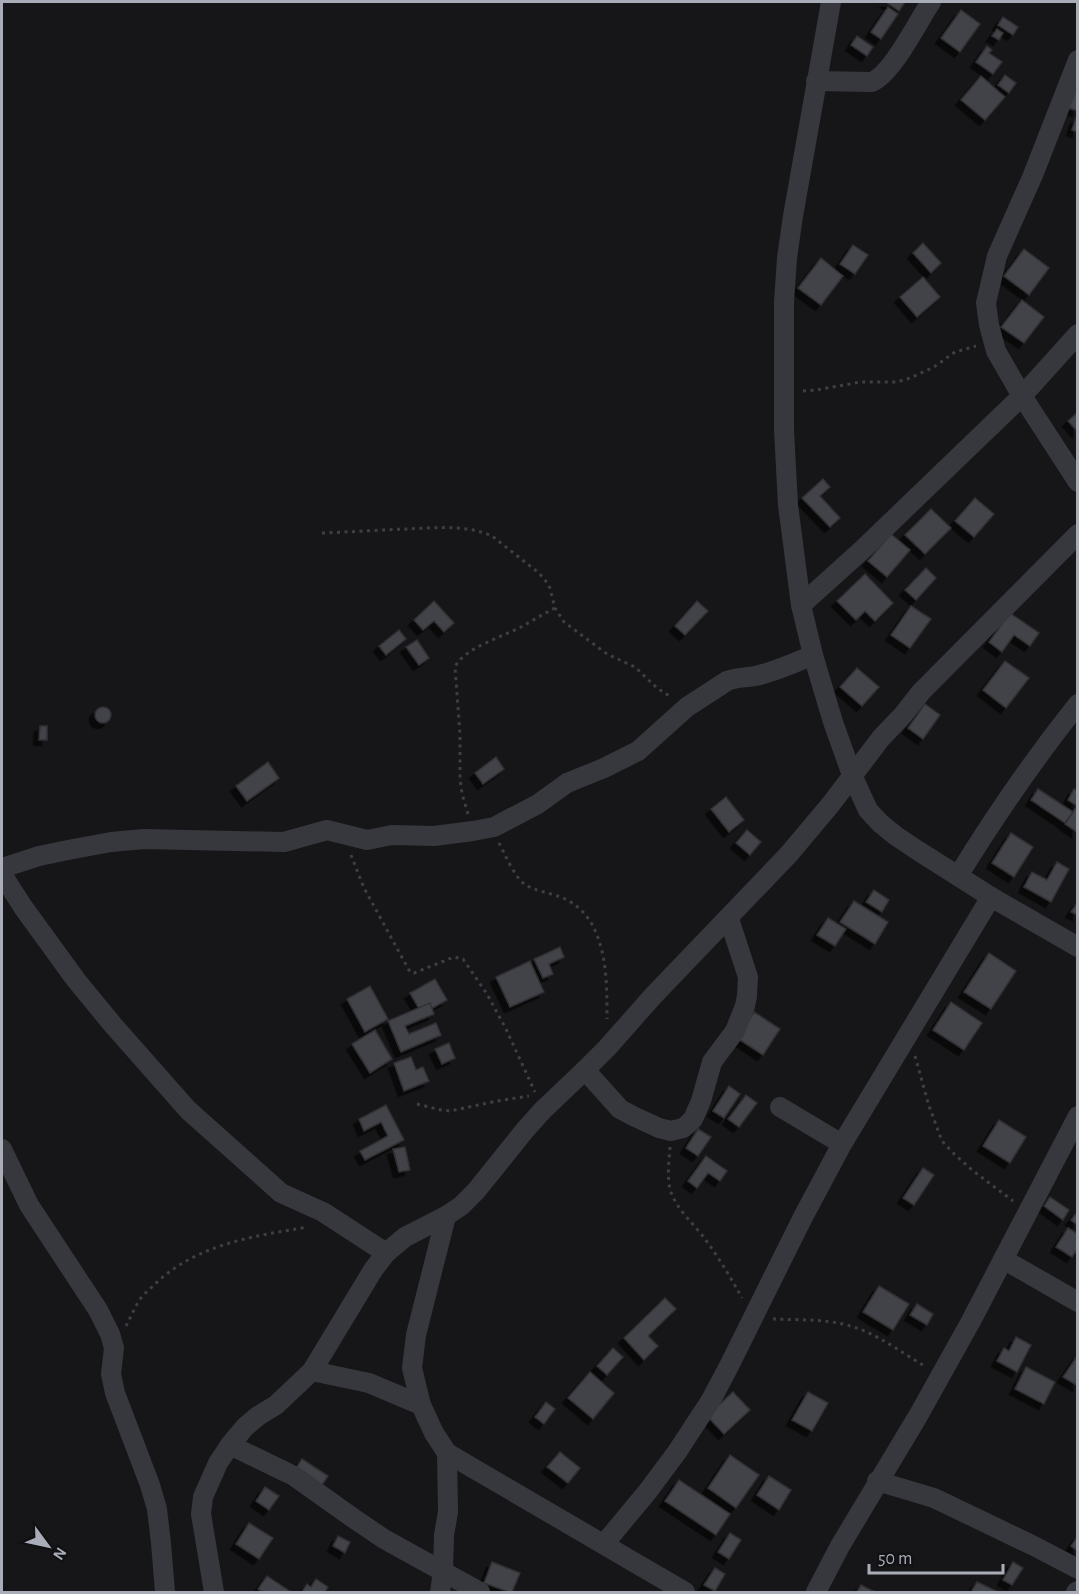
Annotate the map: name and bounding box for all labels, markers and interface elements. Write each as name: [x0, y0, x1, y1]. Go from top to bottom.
north arrow: [18, 1516, 78, 1576]
scale bar: [869, 1537, 1002, 1575]
text: N: [50, 1545, 69, 1563]
text: 50 m: [878, 1550, 912, 1568]

